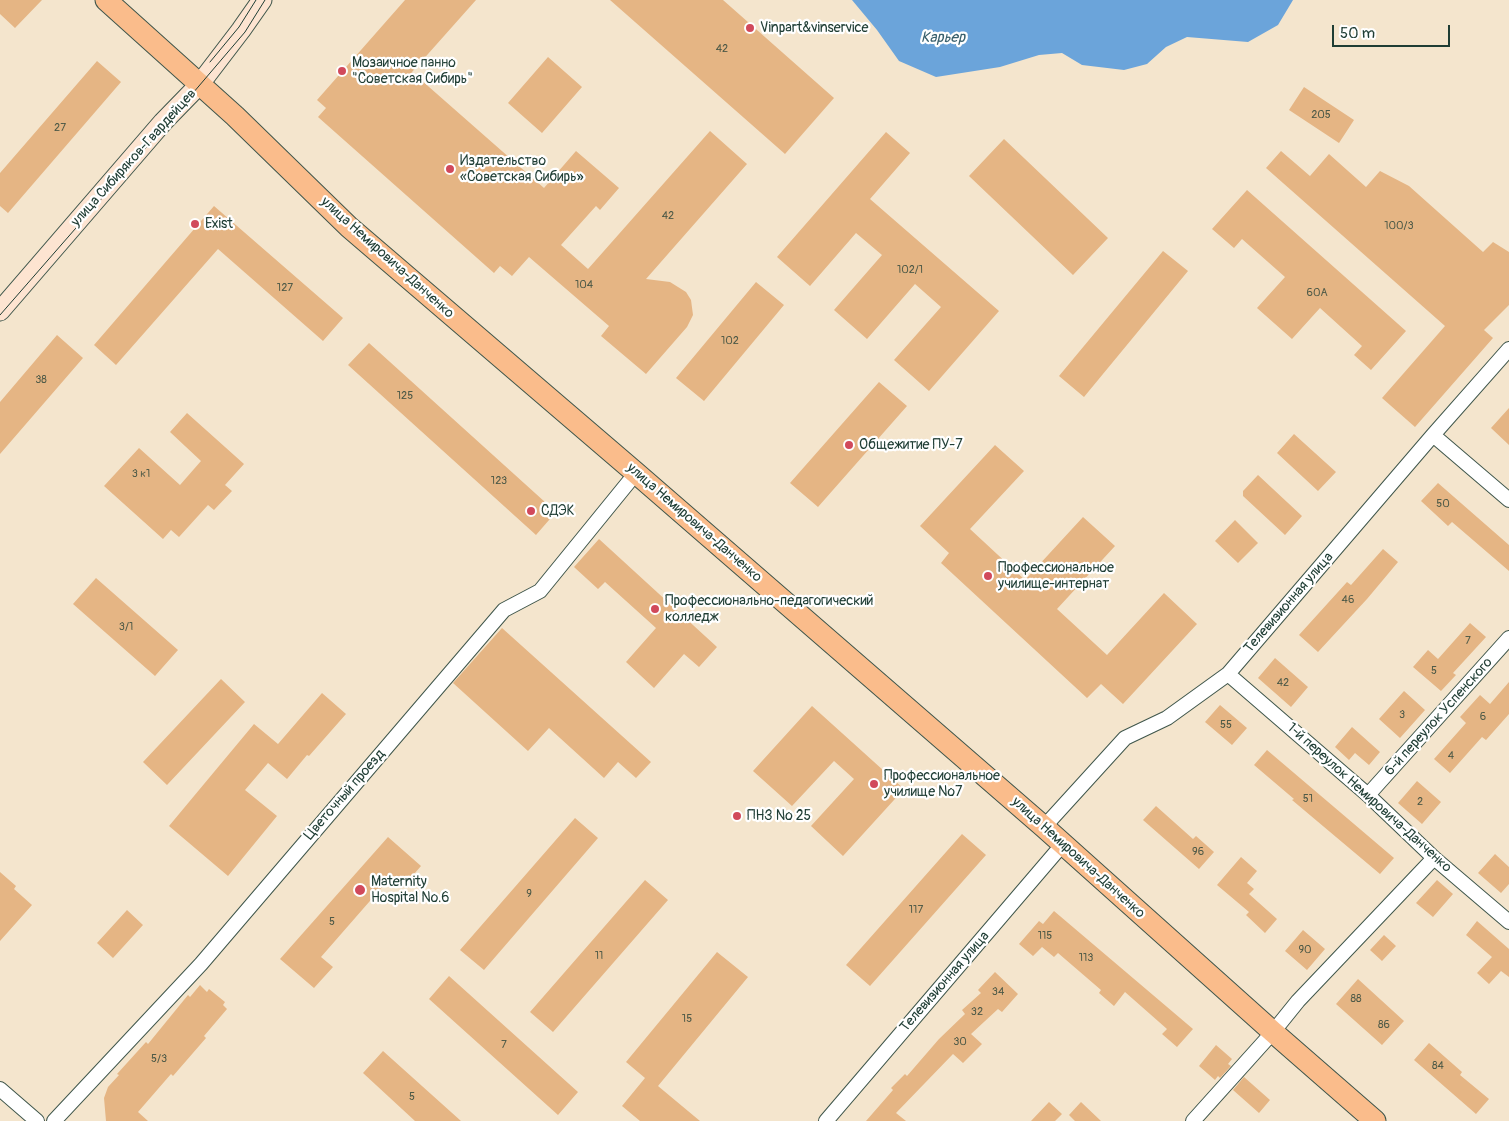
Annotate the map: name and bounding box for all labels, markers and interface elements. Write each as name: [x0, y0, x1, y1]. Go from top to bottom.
scale bar: [1334, 15, 1452, 47]
place label: Vinpart&vinservice: [760, 20, 868, 36]
marker: Vinpart&vinservice: [744, 22, 756, 34]
text: 50 m: [1340, 24, 1375, 43]
water label: Карьер: [921, 29, 965, 47]
house number: 42: [716, 42, 728, 56]
place label: Мозаичное панно "Советская Сибирь": [352, 55, 473, 88]
marker: Мозаичное панно "Советская Сибирь": [336, 65, 348, 77]
street label: улица Сибиряков-Гвардейцев: [68, 86, 200, 230]
house number: 205: [1311, 108, 1331, 122]
house number: 27: [54, 121, 66, 135]
place label: Издательство «Советская Сибирь»: [460, 153, 584, 186]
marker: Издательство «Советская Сибирь»: [444, 163, 456, 175]
street label: улица Немировича-Данченко: [317, 194, 457, 322]
house number: 42: [662, 209, 674, 223]
place label: Exist: [205, 216, 233, 232]
marker: Exist: [189, 218, 201, 230]
house number: 100/3: [1384, 219, 1414, 233]
house number: 102/1: [897, 263, 923, 277]
house number: 104: [575, 278, 593, 292]
house number: 127: [277, 281, 293, 295]
house number: 60А: [1306, 286, 1328, 300]
house number: 102: [721, 334, 739, 348]
house number: 38: [35, 373, 47, 387]
house number: 125: [397, 389, 413, 403]
place label: Общежитие ПУ-7: [859, 437, 963, 453]
marker: Общежитие ПУ-7: [843, 439, 855, 451]
street label: улица Немировича-Данченко: [623, 460, 765, 586]
house number: 3 к1: [132, 467, 150, 481]
house number: 123: [491, 474, 507, 488]
house number: 50: [1436, 497, 1450, 511]
place label: СДЭК: [541, 503, 574, 519]
marker: СДЭК: [525, 505, 537, 517]
street label: Телевизионная улица: [1241, 549, 1337, 657]
place label: Профессиональное училище-интернат: [998, 560, 1114, 592]
marker: Профессиональное училище-интернат: [982, 570, 994, 582]
place label: Профессионально-педагогический колледж: [665, 593, 874, 626]
house number: 46: [1342, 593, 1354, 607]
marker: Профессионально-педагогический колледж: [649, 603, 661, 615]
house number: 3/1: [119, 620, 133, 634]
house number: 7: [1465, 634, 1471, 648]
street label: 6-й переулок Успенского: [1382, 654, 1496, 780]
house number: 5: [1431, 664, 1437, 678]
house number: 42: [1277, 676, 1289, 690]
house number: 3: [1399, 708, 1405, 722]
house number: 6: [1480, 710, 1486, 724]
house number: 55: [1220, 718, 1232, 732]
street label: 1-й переулок Немировича-Данченко: [1283, 720, 1455, 876]
street label: Цветочный проезд: [301, 746, 389, 844]
house number: 4: [1448, 749, 1454, 763]
place label: Профессиональное училище №7: [884, 768, 1000, 800]
marker: Профессиональное училище №7: [868, 778, 880, 790]
house number: 51: [1303, 792, 1313, 806]
street label: улица Немировича-Данченко: [1008, 794, 1148, 922]
house number: 2: [1417, 795, 1423, 809]
place label: ПНЗ № 25: [747, 808, 811, 824]
marker: ПНЗ № 25: [731, 810, 743, 822]
house number: 96: [1192, 845, 1204, 859]
place label: Maternity Hospital No.6: [371, 874, 449, 906]
marker: Maternity Hospital No.6: [353, 883, 367, 897]
house number: 9: [526, 887, 532, 901]
house number: 117: [909, 903, 923, 917]
house number: 5: [329, 915, 335, 929]
street label: Телевизионная улица: [897, 928, 993, 1036]
house number: 115: [1038, 929, 1052, 943]
house number: 90: [1298, 943, 1312, 957]
house number: 11: [595, 949, 603, 963]
house number: 113: [1079, 951, 1093, 965]
house number: 34: [992, 985, 1004, 999]
house number: 88: [1350, 992, 1362, 1006]
house number: 32: [971, 1005, 983, 1019]
house number: 15: [682, 1012, 692, 1026]
house number: 86: [1378, 1018, 1390, 1032]
house number: 30: [953, 1035, 967, 1049]
house number: 7: [501, 1038, 507, 1052]
house number: 5/3: [151, 1052, 167, 1066]
house number: 84: [1432, 1059, 1444, 1073]
house number: 5: [409, 1090, 415, 1104]

